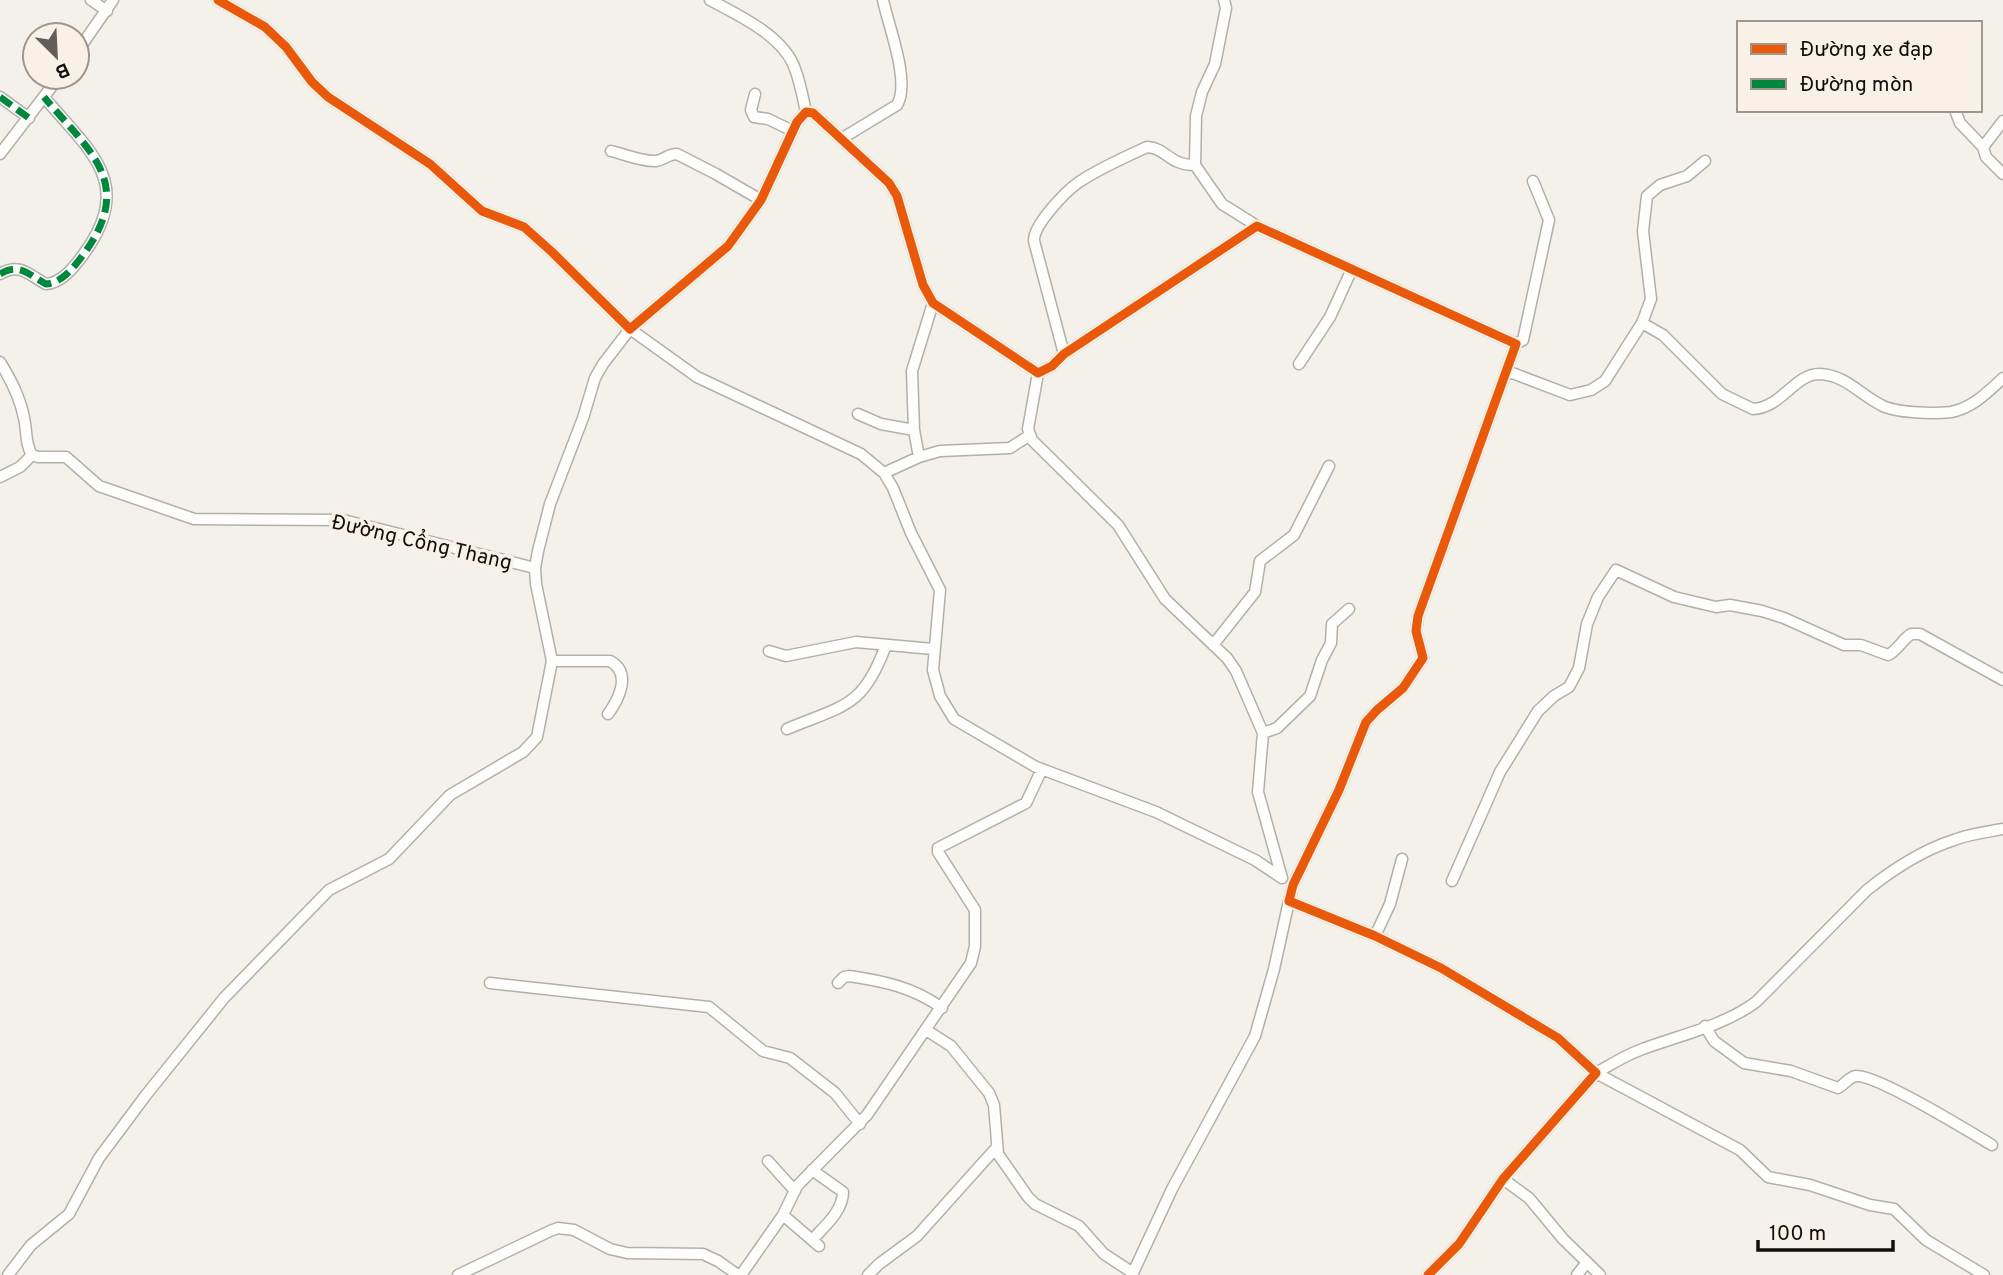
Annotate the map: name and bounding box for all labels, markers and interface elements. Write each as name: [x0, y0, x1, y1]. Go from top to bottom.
north arrow: [21, 21, 91, 91]
legend: [1737, 21, 1982, 112]
text: Đường xe đạp: [1800, 37, 1933, 64]
text: B: [51, 56, 73, 83]
text: Đường mòn: [1800, 72, 1913, 99]
street label: Đường Cổng Thang: [329, 508, 515, 577]
scale bar: [1758, 1208, 1893, 1252]
text: 100 m: [1769, 1221, 1826, 1248]

